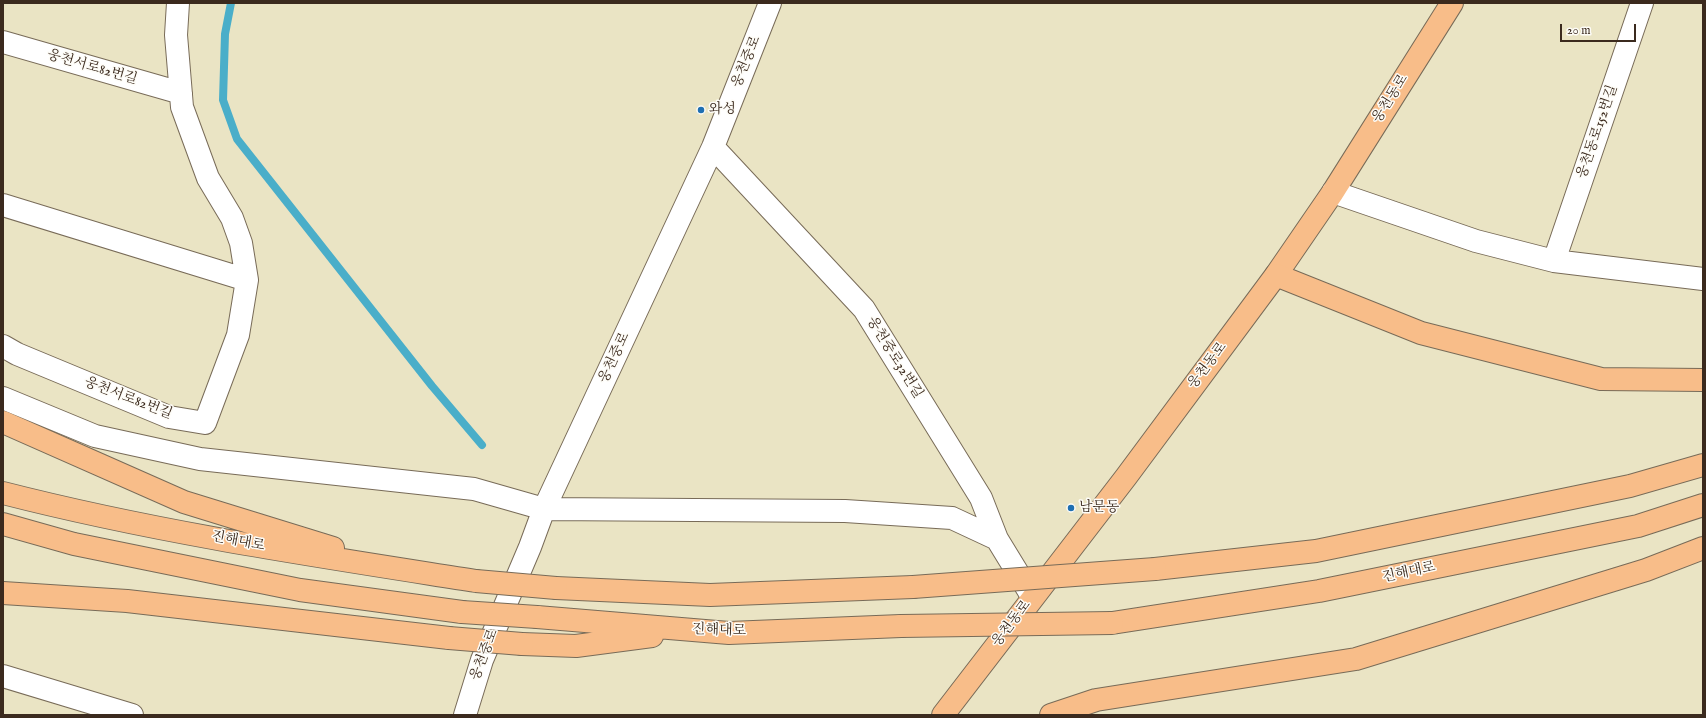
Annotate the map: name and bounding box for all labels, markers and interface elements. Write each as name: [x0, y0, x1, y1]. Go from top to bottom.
scale bar: [1562, 16, 1638, 42]
text: 20 m: [1567, 23, 1590, 38]
street label: 웅천중로: [729, 34, 765, 90]
street label: 웅천서로82번길: [45, 47, 139, 89]
street label: 웅천동로: [1370, 72, 1412, 126]
street label: 웅천동로152번길: [1574, 83, 1622, 181]
place label: 와성: [709, 102, 736, 118]
marker: 와성: [696, 105, 706, 115]
street label: 웅천중로32번길: [862, 314, 926, 402]
street label: 웅천중로: [596, 330, 634, 386]
street label: 웅천동로: [1185, 339, 1231, 393]
street label: 웅천서로82번길: [81, 374, 175, 424]
place label: 남문동: [1079, 500, 1120, 516]
marker: 남문동: [1066, 503, 1076, 513]
street label: 진해대로: [210, 529, 266, 555]
street label: 진해대로: [1381, 559, 1437, 587]
street label: 웅천동로: [989, 597, 1035, 651]
street label: 진해대로: [692, 622, 746, 640]
street label: 웅천중로: [467, 627, 503, 683]

